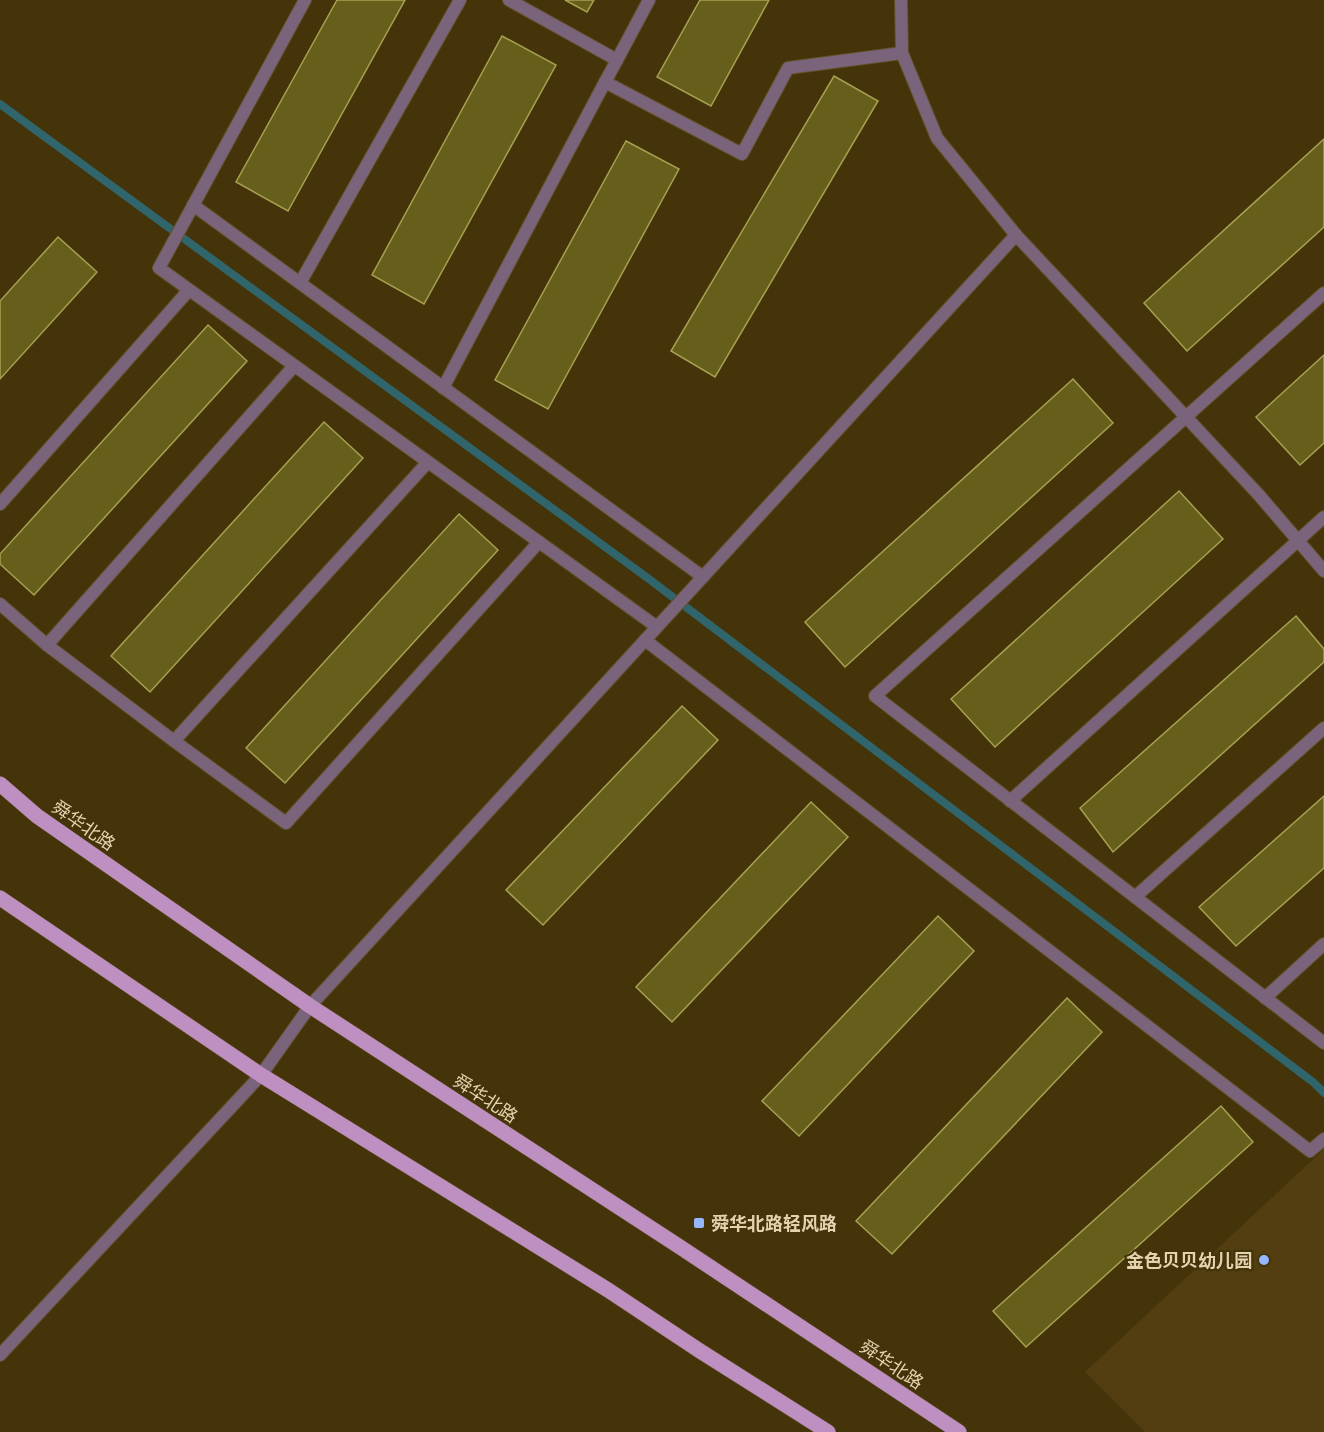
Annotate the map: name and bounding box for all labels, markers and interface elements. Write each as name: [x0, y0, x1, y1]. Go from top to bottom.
street label: 舜华北路: [48, 795, 120, 855]
street label: 舜华北路: [449, 1068, 523, 1128]
place label: 舜华北路轻风路: [711, 1211, 837, 1235]
marker: 舜华北路轻风路: [692, 1216, 706, 1230]
place label: 金色贝贝幼儿园: [1126, 1248, 1252, 1272]
marker: 金色贝贝幼儿园: [1257, 1253, 1271, 1267]
street label: 舜华北路: [855, 1334, 929, 1394]

